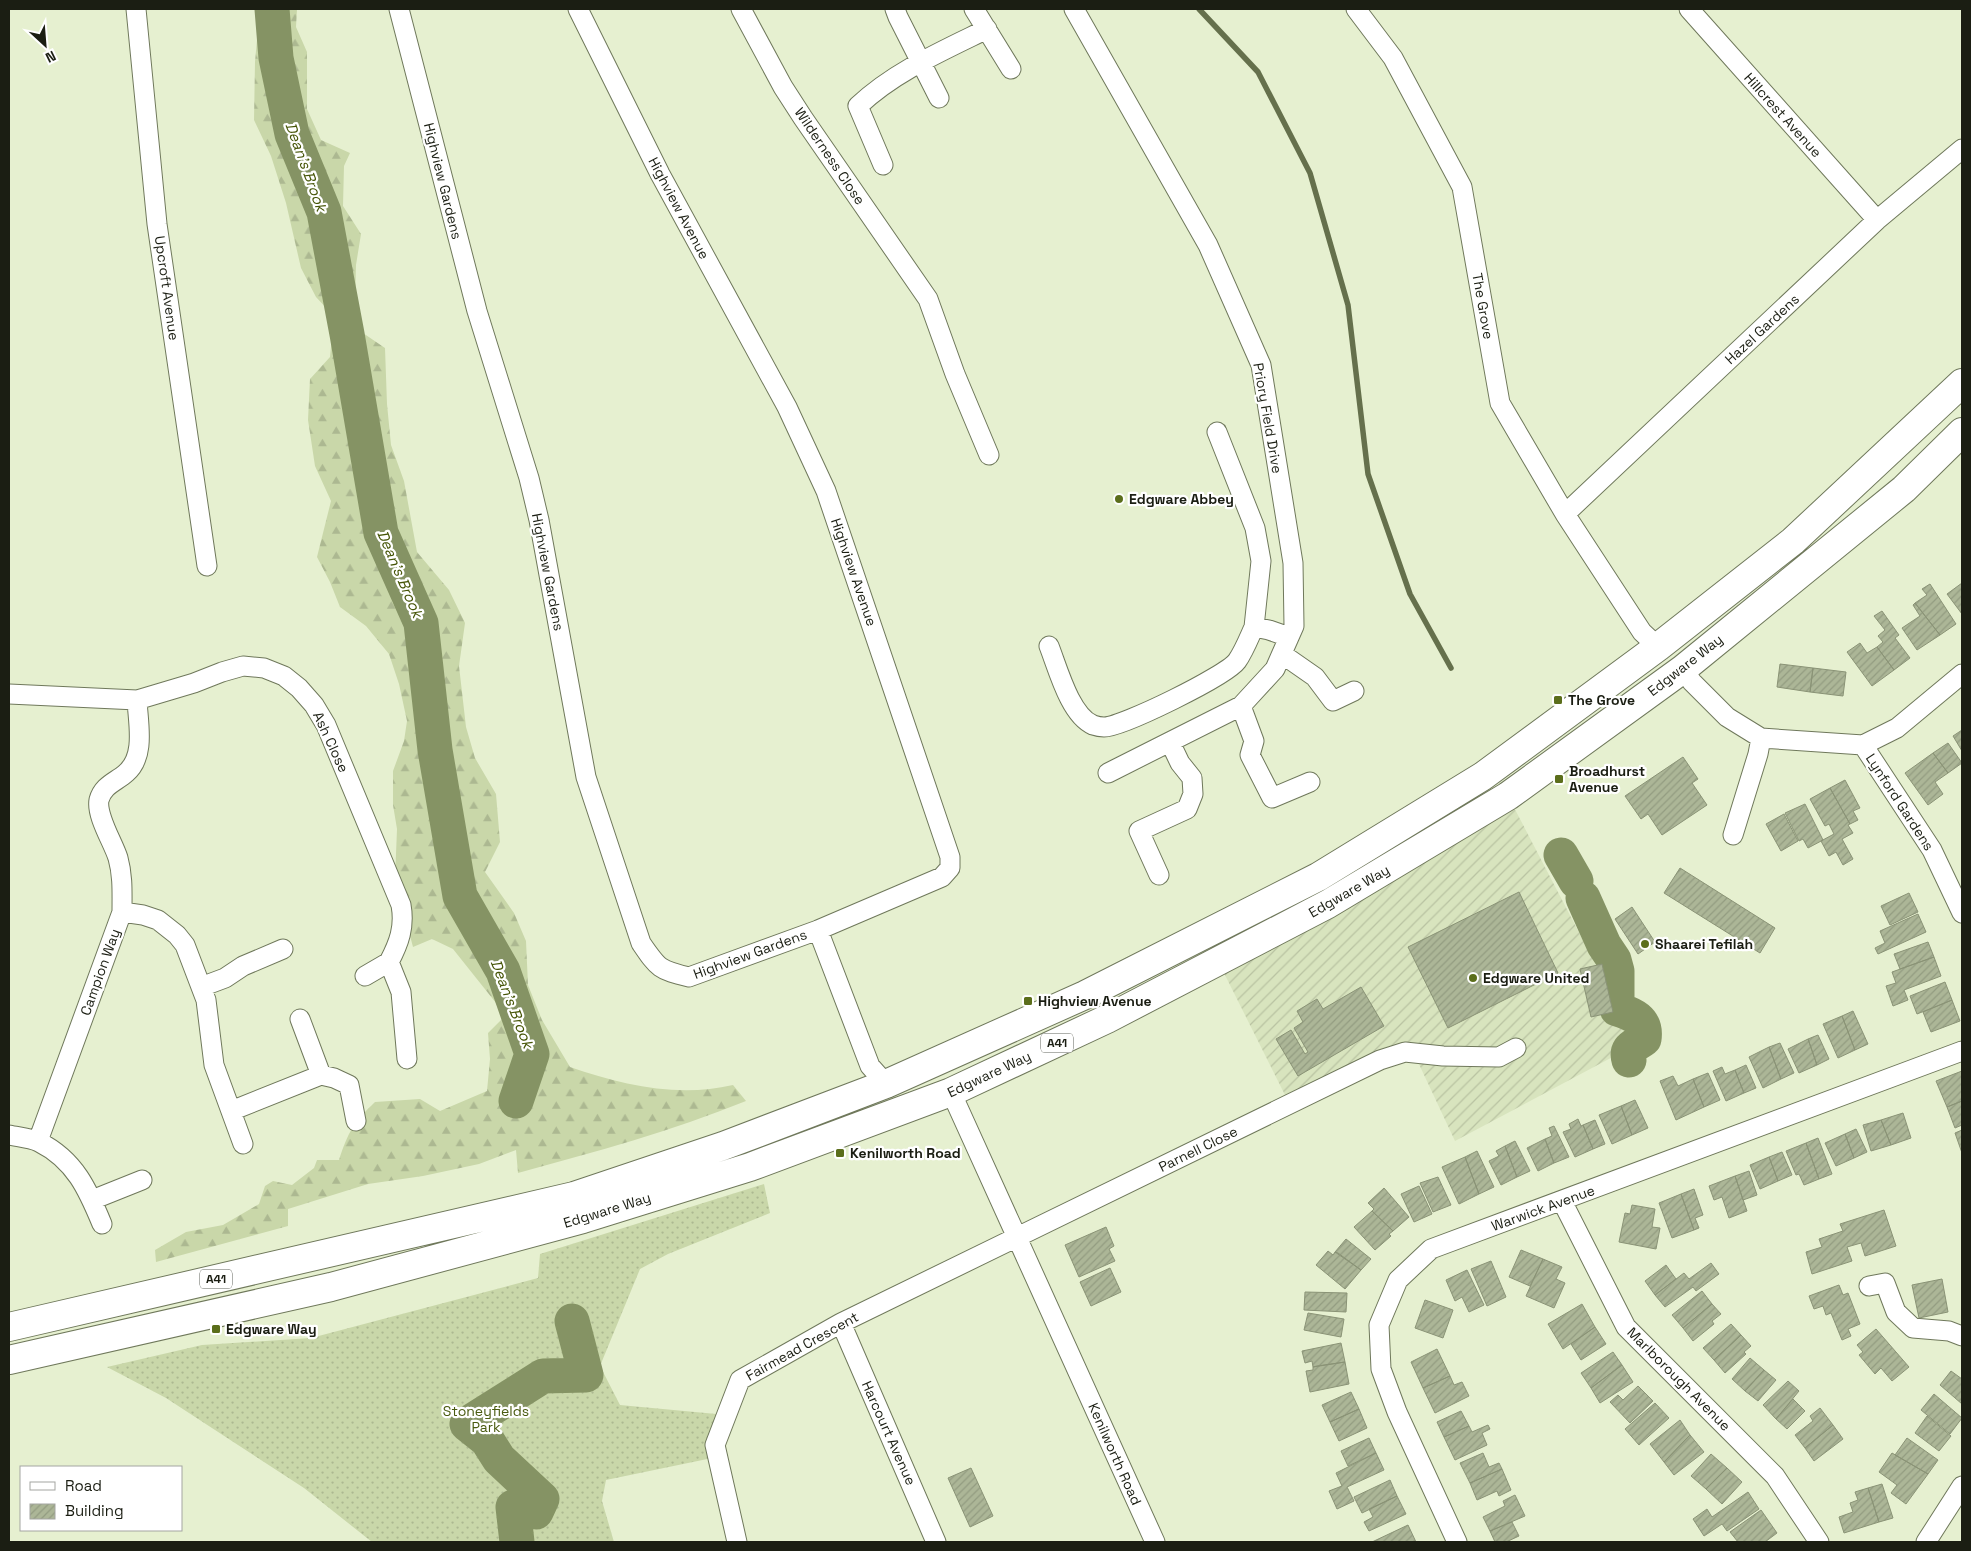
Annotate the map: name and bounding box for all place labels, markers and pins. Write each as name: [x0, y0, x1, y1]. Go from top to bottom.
place label: Edgware Abbey: [1129, 490, 1234, 508]
marker: Edgware Abbey: [1113, 493, 1125, 505]
place label: The Grove: [1568, 691, 1635, 709]
marker: The Grove: [1552, 694, 1564, 706]
place label: Broadhurst Avenue: [1569, 762, 1645, 796]
marker: Broadhurst Avenue: [1553, 773, 1565, 785]
place label: Shaarei Tefilah: [1655, 935, 1753, 953]
marker: Shaarei Tefilah: [1639, 938, 1651, 950]
place label: Edgware United: [1483, 969, 1590, 987]
marker: Edgware United: [1467, 972, 1479, 984]
place label: Highview Avenue: [1038, 992, 1152, 1010]
marker: Highview Avenue: [1022, 995, 1034, 1007]
place label: Kenilworth Road: [850, 1144, 961, 1162]
marker: Kenilworth Road: [834, 1147, 846, 1159]
place label: Edgware Way: [226, 1320, 317, 1338]
marker: Edgware Way: [210, 1323, 222, 1335]

